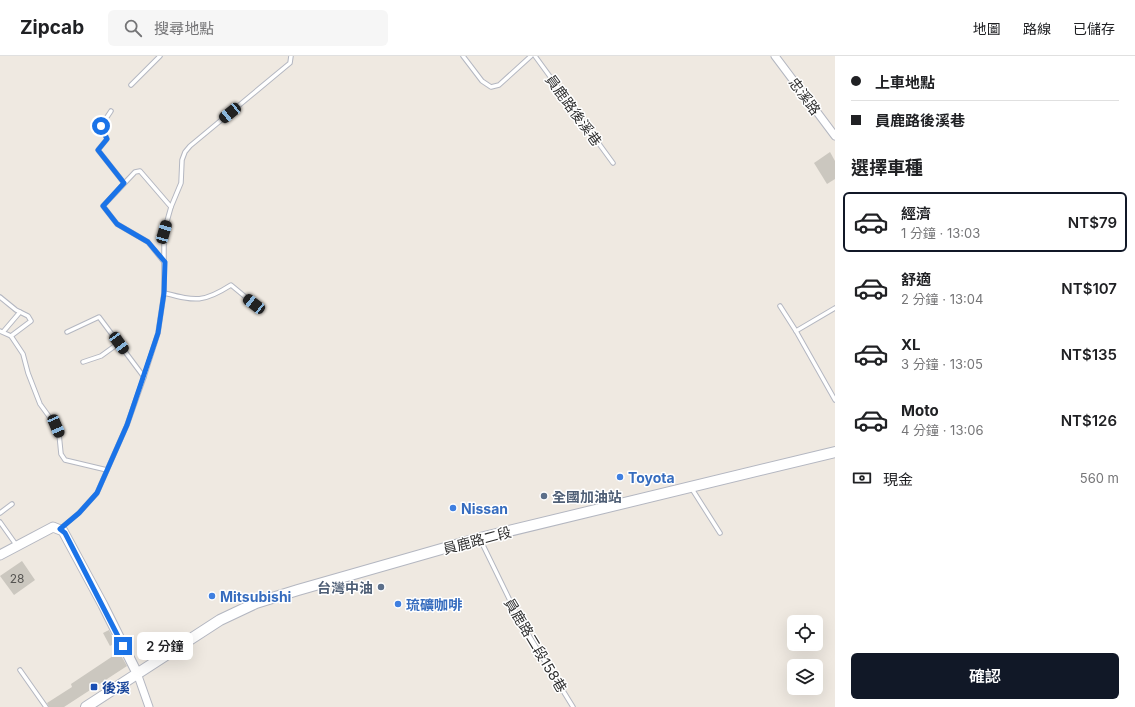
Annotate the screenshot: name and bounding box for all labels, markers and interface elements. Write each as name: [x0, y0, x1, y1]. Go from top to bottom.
search box: [108, 10, 388, 46]
text: Zipcab: [20, 16, 84, 39]
icon: search: [122, 17, 144, 39]
text: 搜尋地點: [154, 19, 214, 38]
text: 地圖: [973, 20, 1001, 37]
text: 路線: [1023, 20, 1051, 37]
text: 已儲存: [1073, 20, 1115, 37]
street label: 員鹿路後溪巷: [542, 71, 606, 149]
text: 上車地點: [875, 73, 935, 92]
street label: 忠溪路: [786, 74, 824, 118]
car: [217, 101, 243, 125]
text: 員鹿路後溪巷: [875, 111, 965, 130]
route start: [92, 117, 110, 135]
text: 選擇車種: [851, 157, 923, 178]
icon: car: [853, 204, 889, 240]
text: 經濟: [901, 204, 931, 223]
text: NT$79: [1068, 213, 1117, 232]
car: [155, 219, 173, 245]
text: 1 分鐘 · 13:03: [901, 225, 980, 241]
icon: car: [853, 270, 889, 306]
text: 舒適: [901, 270, 931, 289]
text: NT$107: [1061, 279, 1117, 298]
text: 2 分鐘 · 13:04: [901, 291, 983, 307]
car: [241, 292, 267, 316]
car: [107, 330, 131, 356]
text: XL: [901, 335, 921, 354]
icon: car: [853, 336, 889, 372]
text: NT$135: [1061, 345, 1117, 364]
text: 3 分鐘 · 13:05: [901, 356, 983, 372]
text: Moto: [901, 401, 939, 420]
icon: car: [853, 402, 889, 438]
text: NT$126: [1061, 411, 1117, 430]
car: [46, 413, 66, 439]
text: 4 分鐘 · 13:06: [901, 422, 983, 438]
icon: cash: [851, 467, 873, 489]
place label: Toyota: [628, 469, 675, 486]
text: 現金: [883, 470, 913, 489]
text: 560 m: [1080, 470, 1119, 486]
marker: Toyota: [615, 472, 625, 482]
place label: 全國加油站: [552, 488, 622, 505]
marker: 全國加油站: [539, 491, 549, 501]
place label: Nissan: [461, 500, 508, 517]
marker: Nissan: [448, 503, 458, 513]
street label: 員鹿路二段: [441, 523, 513, 557]
house number: 28: [10, 571, 24, 586]
place label: 台灣中油: [317, 579, 373, 596]
marker: 台灣中油: [376, 582, 386, 592]
place label: Mitsubishi: [220, 588, 292, 605]
marker: Mitsubishi: [207, 591, 217, 601]
street label: 員鹿路二段158巷: [501, 595, 571, 695]
place label: 琉礦咖啡: [406, 596, 463, 613]
marker: 琉礦咖啡: [393, 599, 403, 609]
map controls: [787, 615, 823, 695]
button: locate: [787, 615, 823, 651]
callout: 2 分鐘: [137, 632, 193, 660]
route end: [114, 637, 132, 655]
text: 2 分鐘: [146, 638, 184, 654]
button: 確認: [851, 653, 1119, 699]
button: layers: [787, 659, 823, 695]
place label: 後溪: [102, 679, 130, 696]
marker: 後溪: [89, 682, 99, 692]

